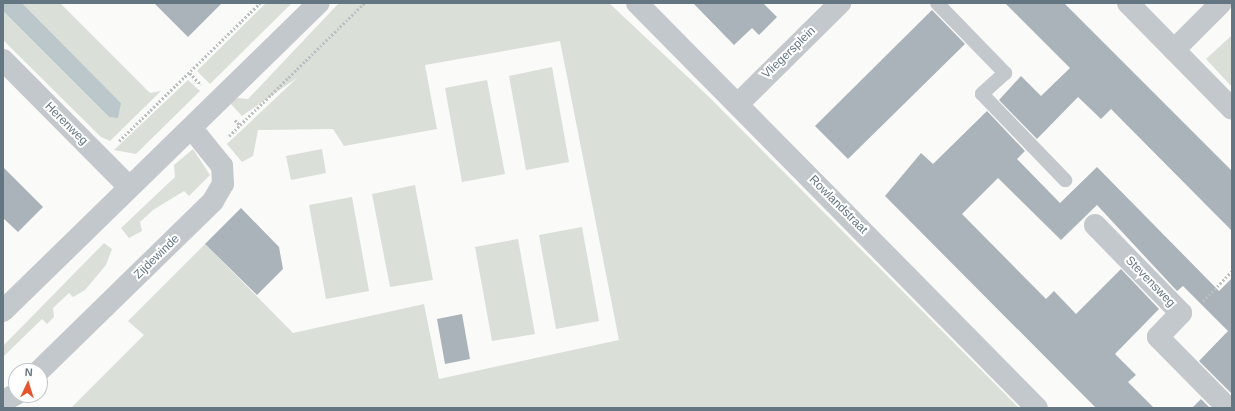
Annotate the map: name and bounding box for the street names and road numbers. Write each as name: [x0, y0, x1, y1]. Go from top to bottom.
street label: Vliegersplein: [759, 24, 819, 82]
street label: Herenweg: [42, 100, 90, 148]
street label: Rowlandstraat: [806, 173, 870, 237]
street label: Zijdewinde: [131, 232, 183, 282]
street label: Stevensweg: [1122, 253, 1178, 311]

